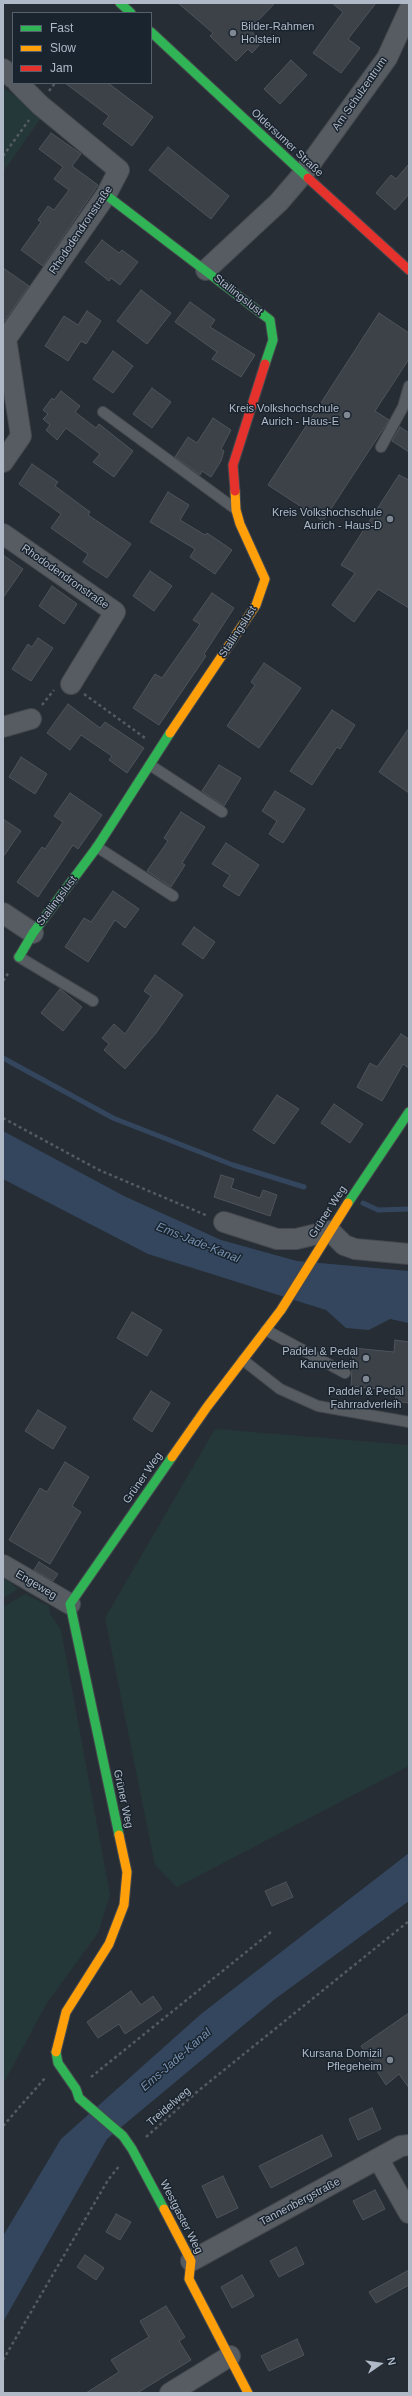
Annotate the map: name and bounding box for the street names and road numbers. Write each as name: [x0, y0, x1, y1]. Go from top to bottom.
street label: Am Schulzentrum: [330, 55, 390, 133]
street label: Oldersumer Straße: [248, 106, 326, 180]
street label: Rhododendronstraße: [46, 183, 116, 277]
street label: Stallingslust: [211, 272, 265, 318]
street label: Rhododendronstraße: [19, 542, 111, 612]
street label: Stallingslust: [216, 604, 260, 660]
street label: Stallingslust: [34, 874, 80, 928]
street label: Grüner Weg: [306, 1183, 350, 1241]
street label: Grüner Weg: [120, 1450, 166, 1506]
street label: Engeweg: [13, 1568, 59, 1602]
street label: Grüner Weg: [110, 1768, 136, 1830]
street label: Treidelweg: [145, 2085, 193, 2129]
street label: Tannenbergstraße: [257, 2175, 343, 2229]
street label: Westgaster Weg: [157, 2178, 205, 2256]

